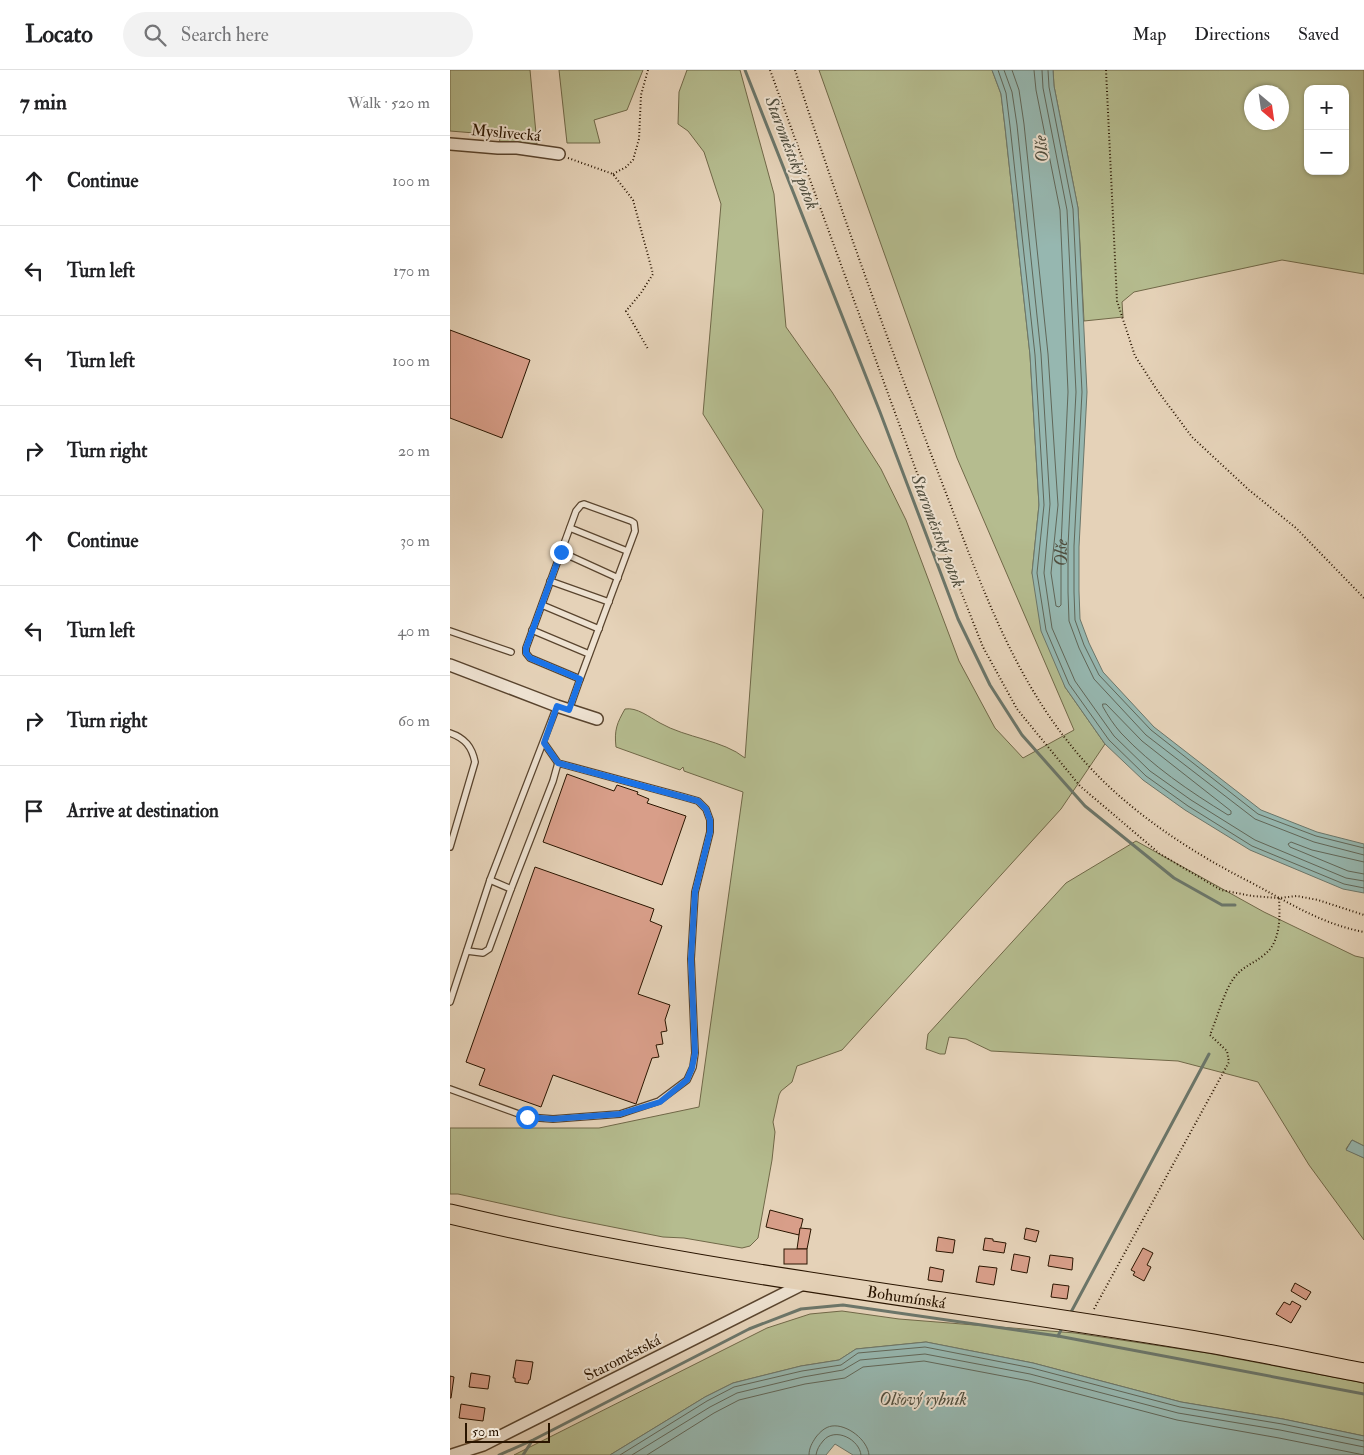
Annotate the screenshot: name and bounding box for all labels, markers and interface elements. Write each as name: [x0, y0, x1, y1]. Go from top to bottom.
search box: [123, 12, 473, 57]
text: Locato: [25, 19, 93, 50]
icon: search: [141, 21, 169, 49]
text: Search here: [181, 23, 269, 47]
text: Map: [1133, 23, 1166, 46]
text: Directions: [1194, 23, 1270, 46]
text: Saved: [1298, 23, 1339, 46]
north arrow: [1244, 85, 1289, 130]
map controls: [1304, 85, 1349, 175]
button: +: [1304, 85, 1349, 130]
text: 7 min: [20, 89, 67, 116]
water label: Staroměstský potok: [759, 92, 824, 213]
text: Walk · 520 m: [348, 93, 430, 113]
street label: Myslivecká: [470, 120, 542, 146]
button: −: [1304, 130, 1349, 175]
water label: Olše: [1029, 133, 1054, 164]
icon: ahead: [20, 167, 48, 195]
text: Continue: [67, 169, 138, 193]
text: 100 m: [392, 171, 430, 191]
icon: left: [20, 257, 48, 285]
text: Turn left: [67, 259, 135, 283]
text: 170 m: [393, 261, 430, 281]
icon: left: [20, 347, 48, 375]
text: Turn left: [67, 349, 135, 373]
text: 100 m: [392, 351, 430, 371]
icon: right: [20, 437, 48, 465]
text: Turn right: [67, 439, 147, 463]
text: 20 m: [398, 441, 430, 461]
water label: Staroměstský potok: [905, 470, 970, 591]
icon: ahead: [20, 527, 48, 555]
text: Continue: [67, 529, 138, 553]
text: 30 m: [400, 531, 430, 551]
water label: Olše: [1050, 538, 1073, 567]
route end: [550, 541, 573, 564]
icon: left: [20, 617, 48, 645]
text: Turn left: [67, 619, 135, 643]
text: 40 m: [397, 621, 430, 641]
icon: right: [20, 707, 48, 735]
text: Turn right: [67, 709, 147, 733]
text: 60 m: [398, 711, 430, 731]
icon: arrive: [20, 797, 48, 825]
text: Arrive at destination: [67, 799, 219, 823]
route start: [516, 1106, 539, 1129]
street label: Bohumínská: [866, 1282, 947, 1313]
street label: Staroměstská: [581, 1330, 665, 1386]
water label: Olšový rybník: [879, 1388, 967, 1411]
scale bar: [465, 1420, 550, 1443]
text: 50 m: [472, 1423, 499, 1440]

